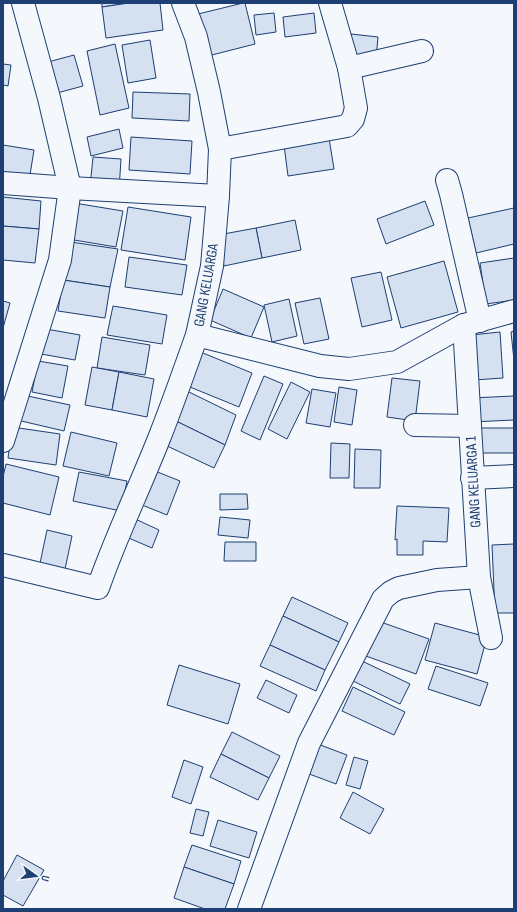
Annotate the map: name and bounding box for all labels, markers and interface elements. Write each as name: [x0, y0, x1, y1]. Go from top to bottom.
street label: GANG KELUARGA: [190, 241, 223, 328]
street label: GANG KELUARGA 1: [462, 435, 485, 528]
north arrow: [16, 856, 56, 896]
text: U: [38, 874, 52, 883]

